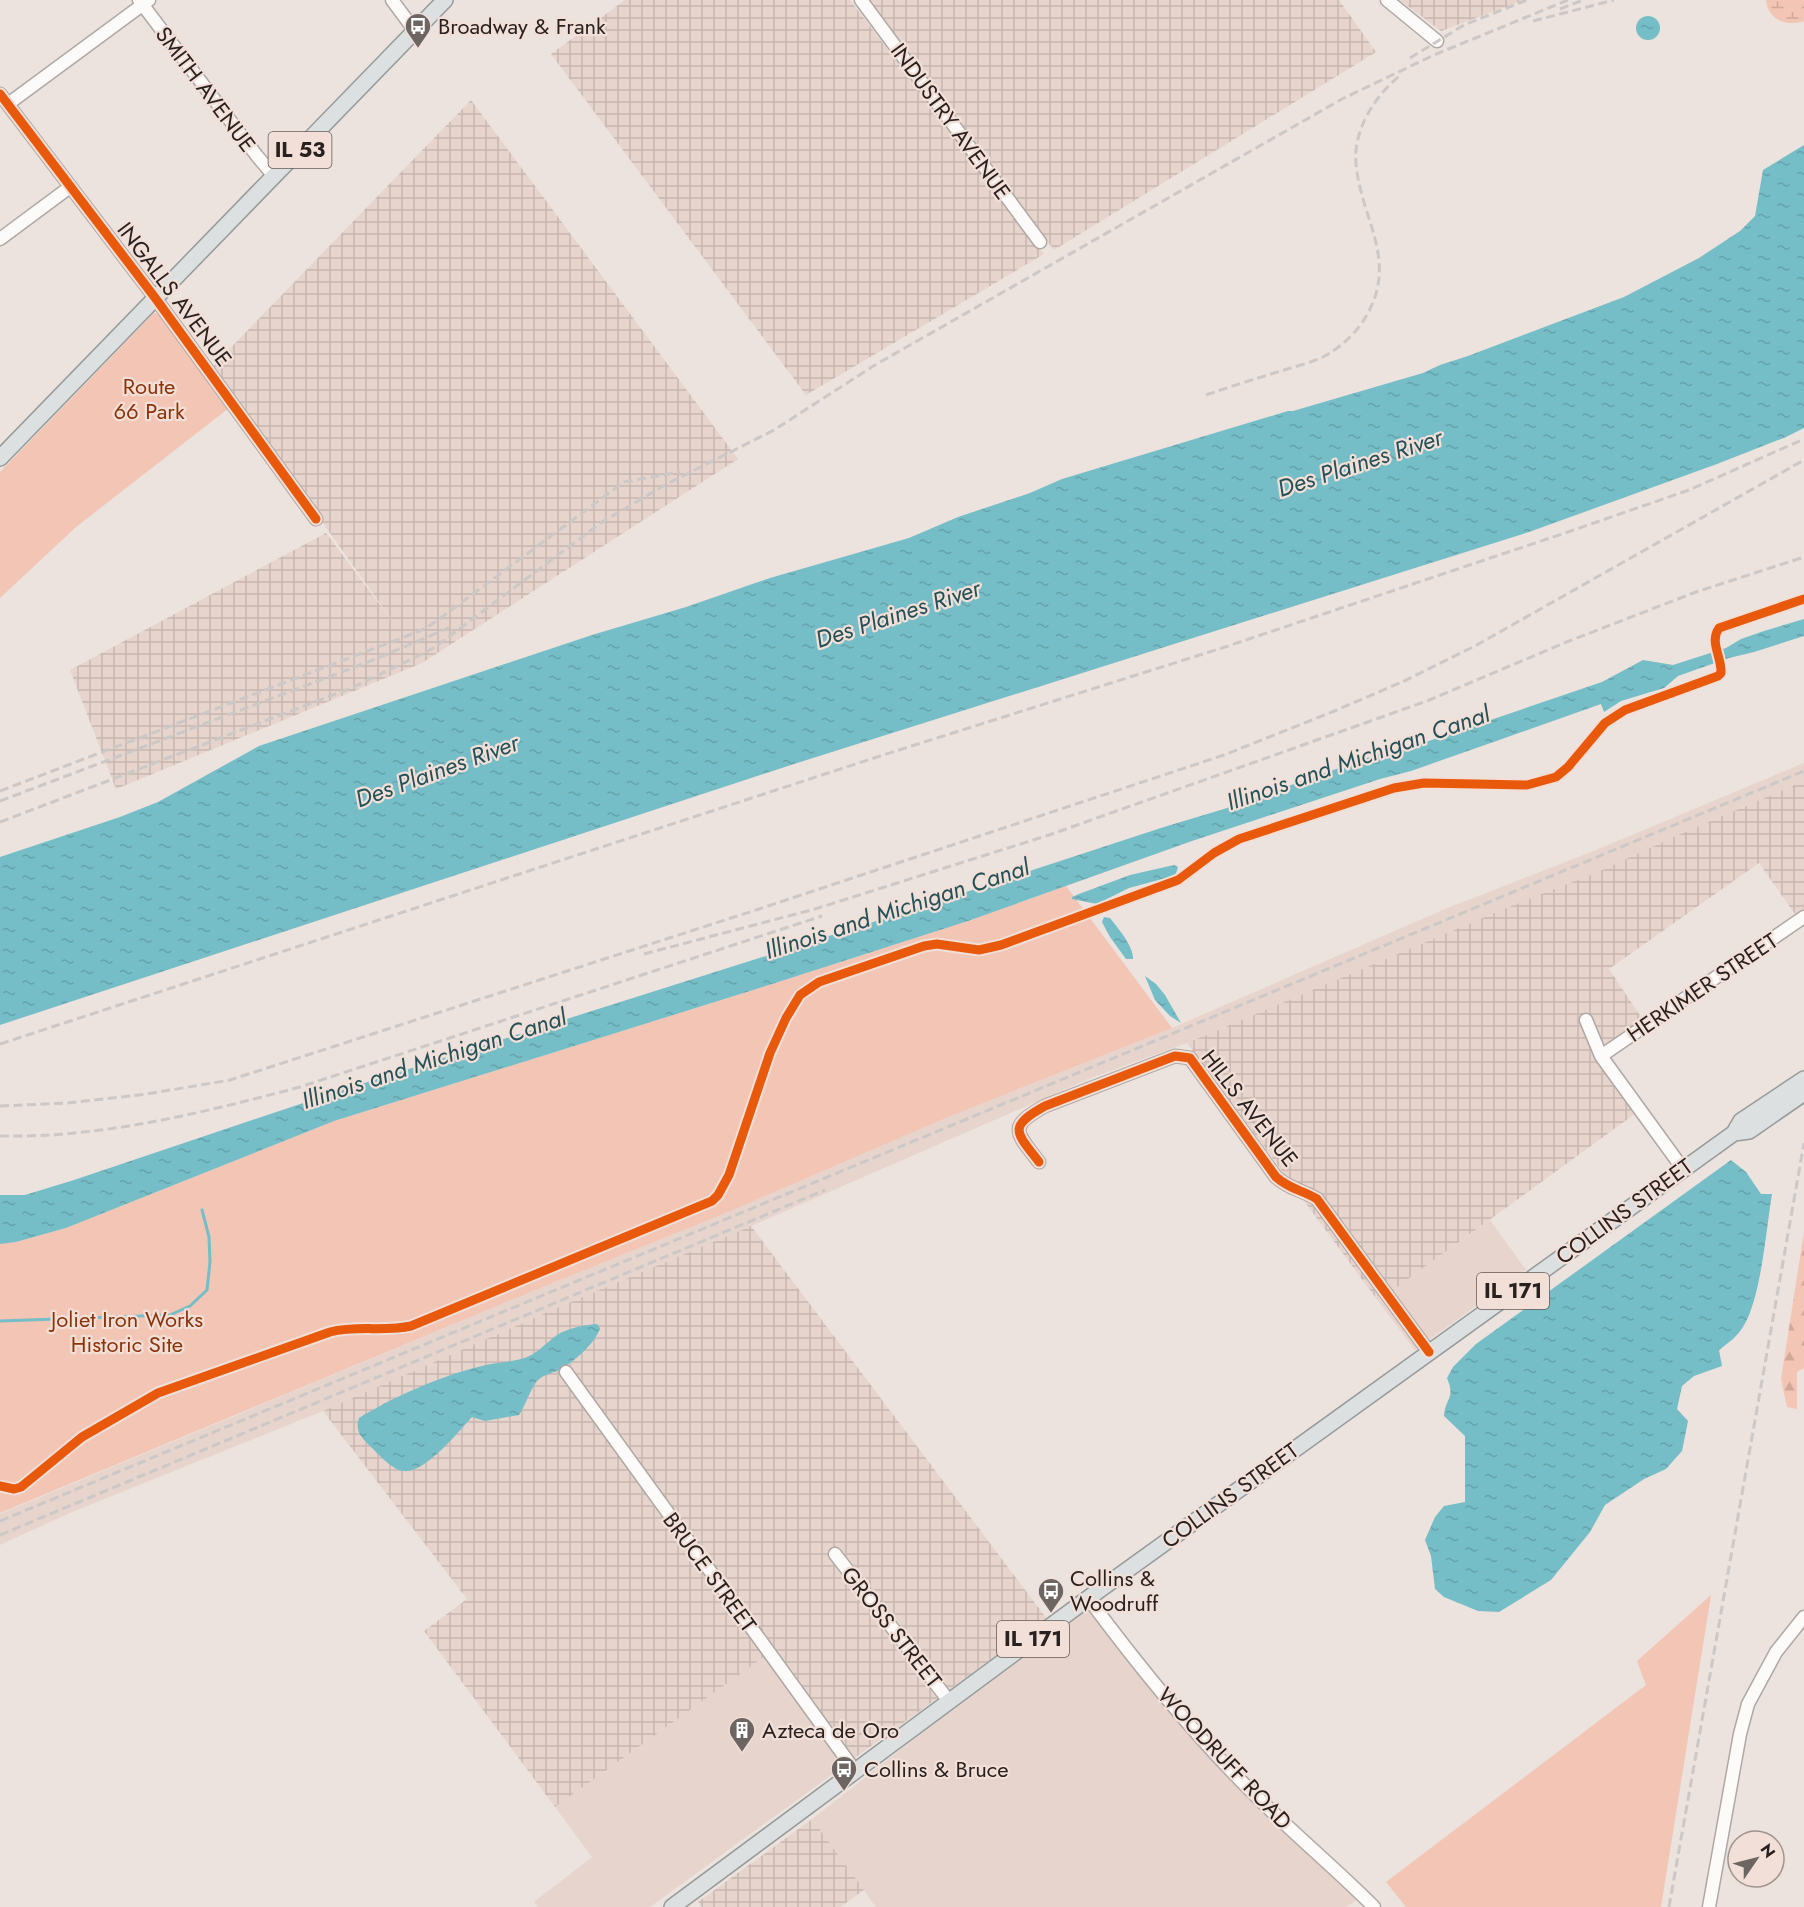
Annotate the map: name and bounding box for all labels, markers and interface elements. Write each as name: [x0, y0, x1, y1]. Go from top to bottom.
place label: Broadway & Frank: [438, 10, 606, 42]
bus stop icon: Broadway & Frank: [403, 11, 433, 49]
street label: SMITH AVENUE: [148, 20, 264, 158]
street label: INDUSTRY AVENUE: [883, 36, 1019, 206]
road number: IL 53: [268, 132, 332, 168]
street label: INGALLS AVENUE: [110, 215, 240, 373]
park label: Route 66 Park: [113, 370, 185, 427]
water label: Des Plaines River: [1273, 419, 1449, 506]
water label: Des Plaines River: [811, 570, 987, 657]
water label: Illinois and Michigan Canal: [1221, 695, 1496, 819]
water label: Des Plaines River: [350, 724, 525, 816]
water label: Illinois and Michigan Canal: [760, 849, 1035, 968]
street label: HERKIMER STREET: [1620, 924, 1784, 1049]
water label: Illinois and Michigan Canal: [297, 999, 572, 1118]
street label: HILLS AVENUE: [1194, 1042, 1306, 1174]
street label: COLLINS STREET: [1549, 1150, 1700, 1272]
road number: IL 171: [1477, 1273, 1549, 1309]
park label: Joliet Iron Works Historic Site: [48, 1303, 203, 1360]
street label: COLLINS STREET: [1155, 1434, 1306, 1556]
street label: BRUCE STREET: [656, 1505, 765, 1639]
street label: GROSS STREET: [834, 1559, 950, 1695]
place label: Collins & Woodruff: [1070, 1562, 1159, 1619]
bus stop icon: Collins & Woodruff: [1036, 1576, 1066, 1614]
road number: IL 171: [997, 1621, 1069, 1657]
street label: WOODRUFF ROAD: [1150, 1680, 1300, 1836]
place label: Azteca de Oro: [762, 1714, 899, 1746]
building icon: Azteca de Oro: [727, 1715, 757, 1753]
place label: Collins & Bruce: [864, 1753, 1009, 1785]
bus stop icon: Collins & Bruce: [829, 1754, 859, 1792]
north arrow: [1726, 1829, 1786, 1889]
text: N: [1755, 1839, 1781, 1862]

